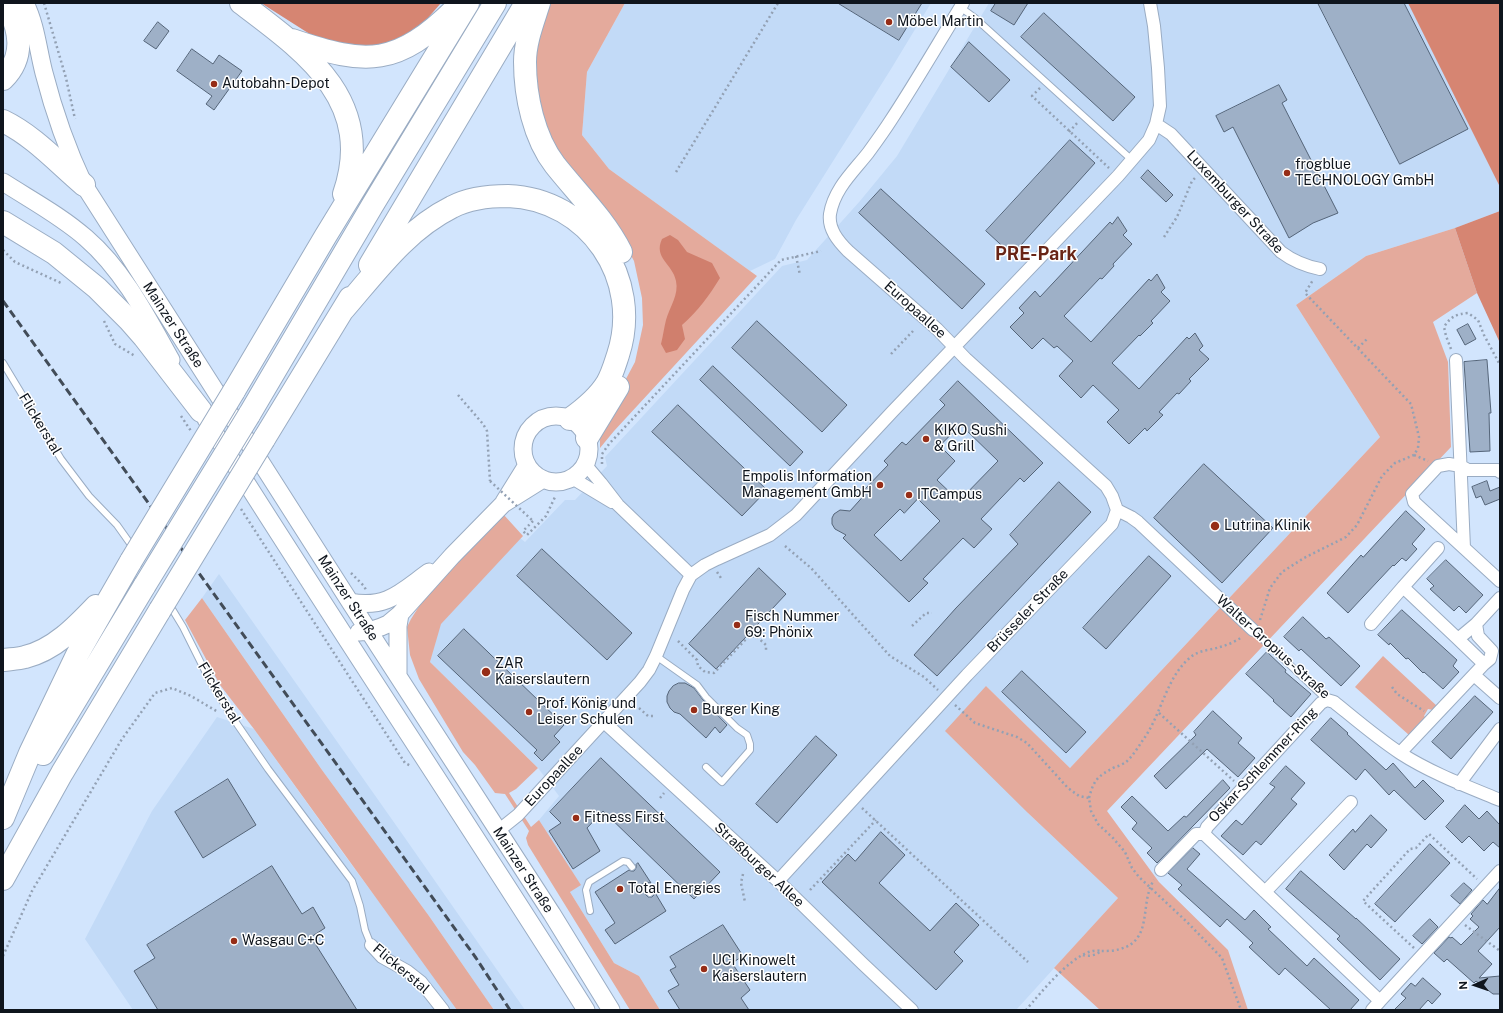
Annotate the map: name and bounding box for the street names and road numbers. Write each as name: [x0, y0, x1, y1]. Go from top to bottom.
street label: Luxemburger Straße: [1183, 147, 1287, 257]
street label: Europaallee: [881, 278, 949, 342]
street label: Mainzer Straße: [139, 279, 207, 371]
street label: Flickerstal: [15, 390, 65, 458]
street label: Mainzer Straße: [314, 552, 382, 644]
street label: Brüsseler Straße: [984, 566, 1072, 656]
street label: Walter-Gropius-Straße: [1213, 592, 1333, 702]
street label: Flickerstal: [194, 659, 244, 727]
street label: Oskar-Schlemmer-Ring: [1205, 704, 1321, 826]
street label: Europaallee: [521, 742, 587, 810]
street label: Straßburger Allee: [711, 819, 807, 911]
street label: Mainzer Straße: [489, 824, 557, 916]
street label: Flickerstal: [369, 940, 433, 998]

